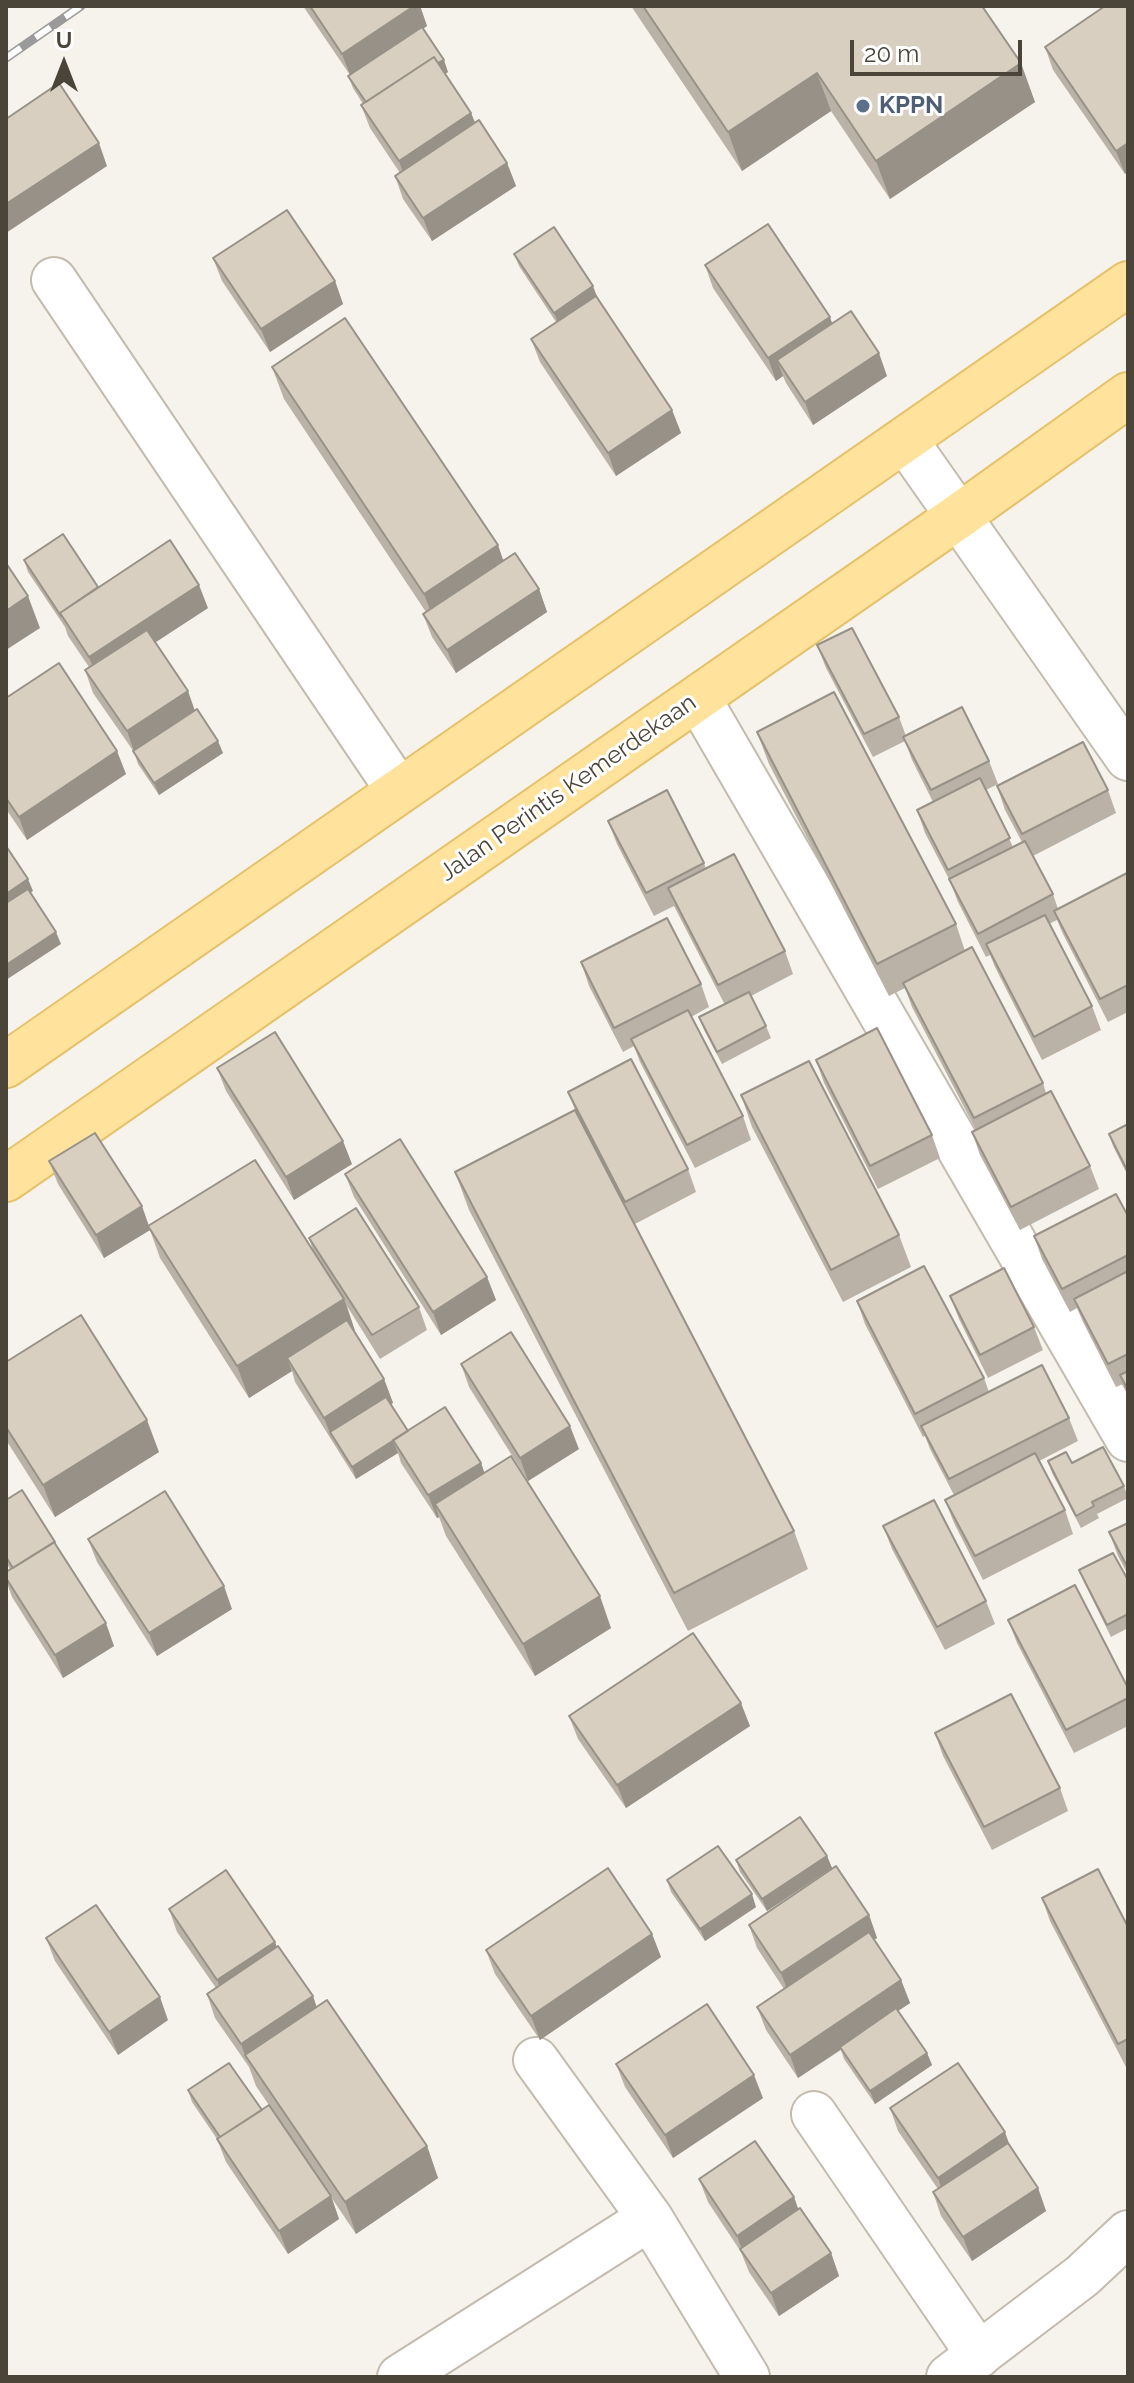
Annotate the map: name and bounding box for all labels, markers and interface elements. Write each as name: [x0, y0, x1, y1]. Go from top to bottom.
north arrow: [24, 24, 104, 104]
scale bar: [854, 24, 1026, 74]
text: U: [56, 27, 72, 53]
text: 20 m: [864, 39, 919, 68]
place label: KPPN: [879, 92, 943, 120]
marker: KPPN: [854, 97, 872, 115]
street label: Jalan Perintis Kemerdekaan: [434, 688, 702, 888]

